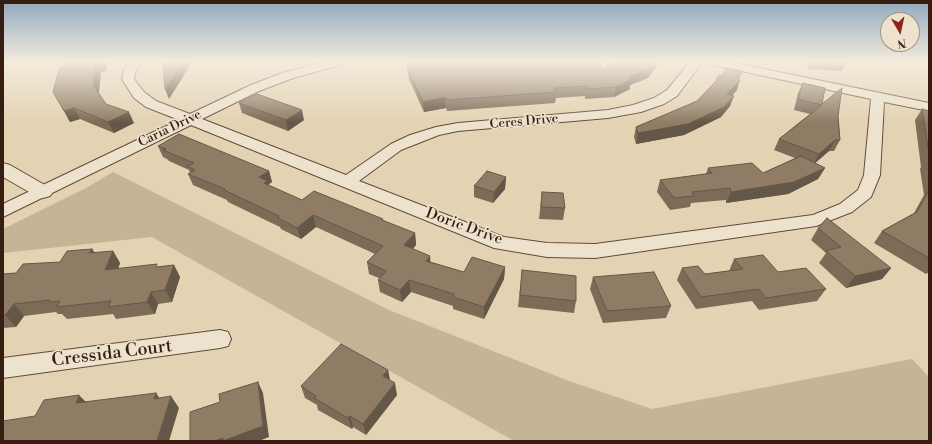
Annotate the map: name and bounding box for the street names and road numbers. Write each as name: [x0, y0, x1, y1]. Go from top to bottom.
street label: Caria Drive: [136, 107, 204, 151]
street label: Ceres Drive: [489, 111, 559, 133]
street label: Doric Drive: [423, 205, 505, 249]
street label: Cressida Court: [51, 336, 173, 372]

